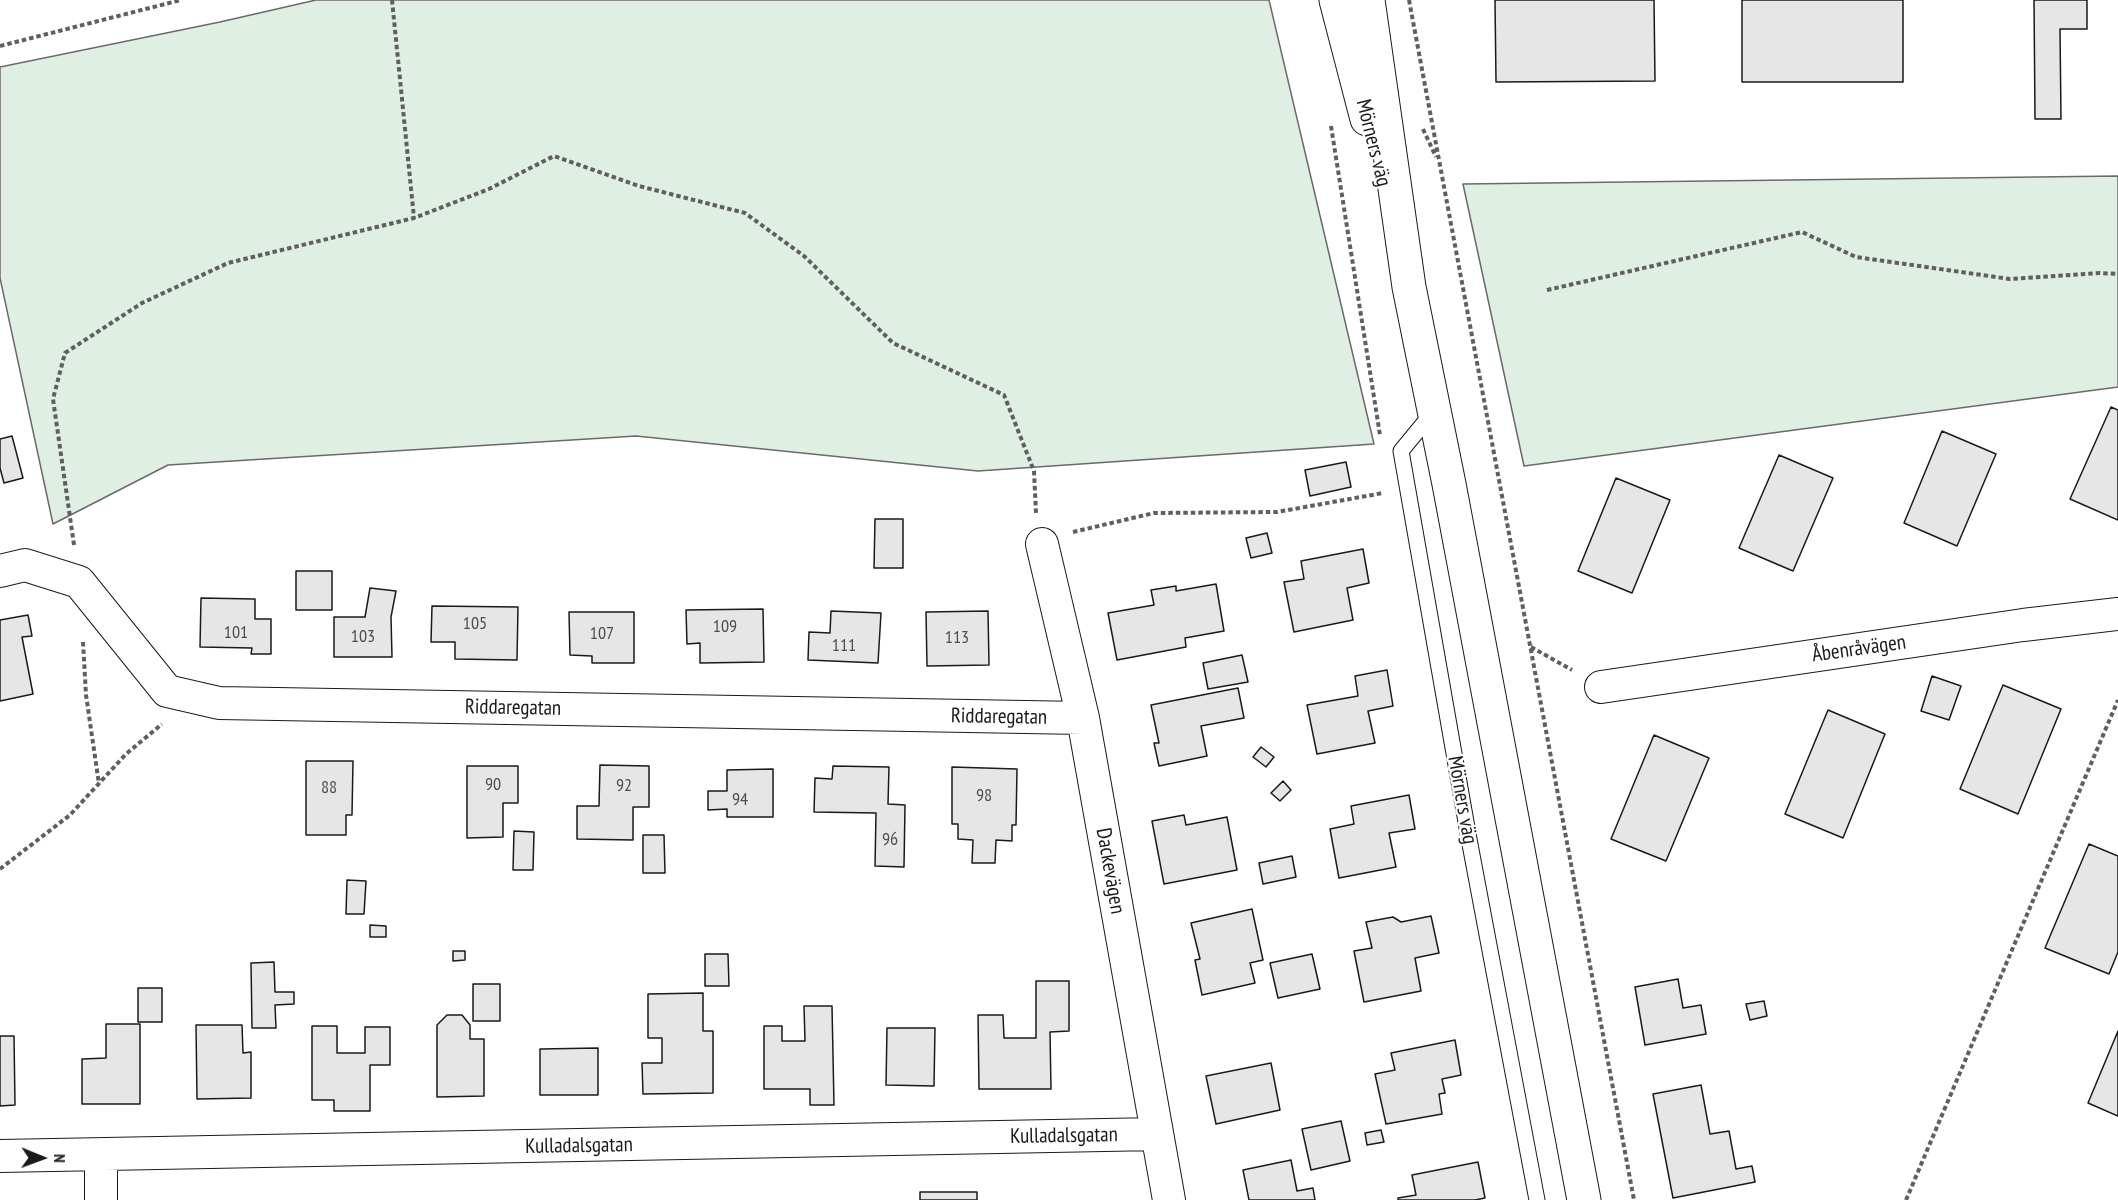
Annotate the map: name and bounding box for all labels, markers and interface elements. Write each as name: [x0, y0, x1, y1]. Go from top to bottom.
street label: Mörners väg: [1350, 97, 1396, 189]
house number: 105: [463, 613, 487, 635]
house number: 109: [713, 616, 737, 638]
house number: 101: [224, 622, 248, 644]
house number: 107: [590, 623, 614, 645]
house number: 103: [351, 626, 375, 648]
house number: 113: [945, 627, 969, 649]
street label: Åbenråvägen: [1810, 630, 1908, 668]
house number: 111: [832, 635, 856, 657]
street label: Riddaregatan: [465, 695, 561, 721]
street label: Riddaregatan: [951, 704, 1047, 730]
street label: Mörners väg: [1442, 754, 1482, 846]
house number: 90: [485, 774, 501, 796]
house number: 92: [616, 775, 632, 797]
house number: 88: [321, 777, 337, 799]
house number: 98: [976, 785, 992, 807]
house number: 94: [732, 789, 748, 811]
street label: Dackevägen: [1090, 826, 1130, 916]
house number: 96: [882, 829, 898, 851]
street label: Kulladalsgatan: [1010, 1122, 1118, 1150]
north arrow: [12, 1128, 72, 1188]
street label: Kulladalsgatan: [525, 1132, 633, 1160]
text: N: [50, 1154, 70, 1163]

